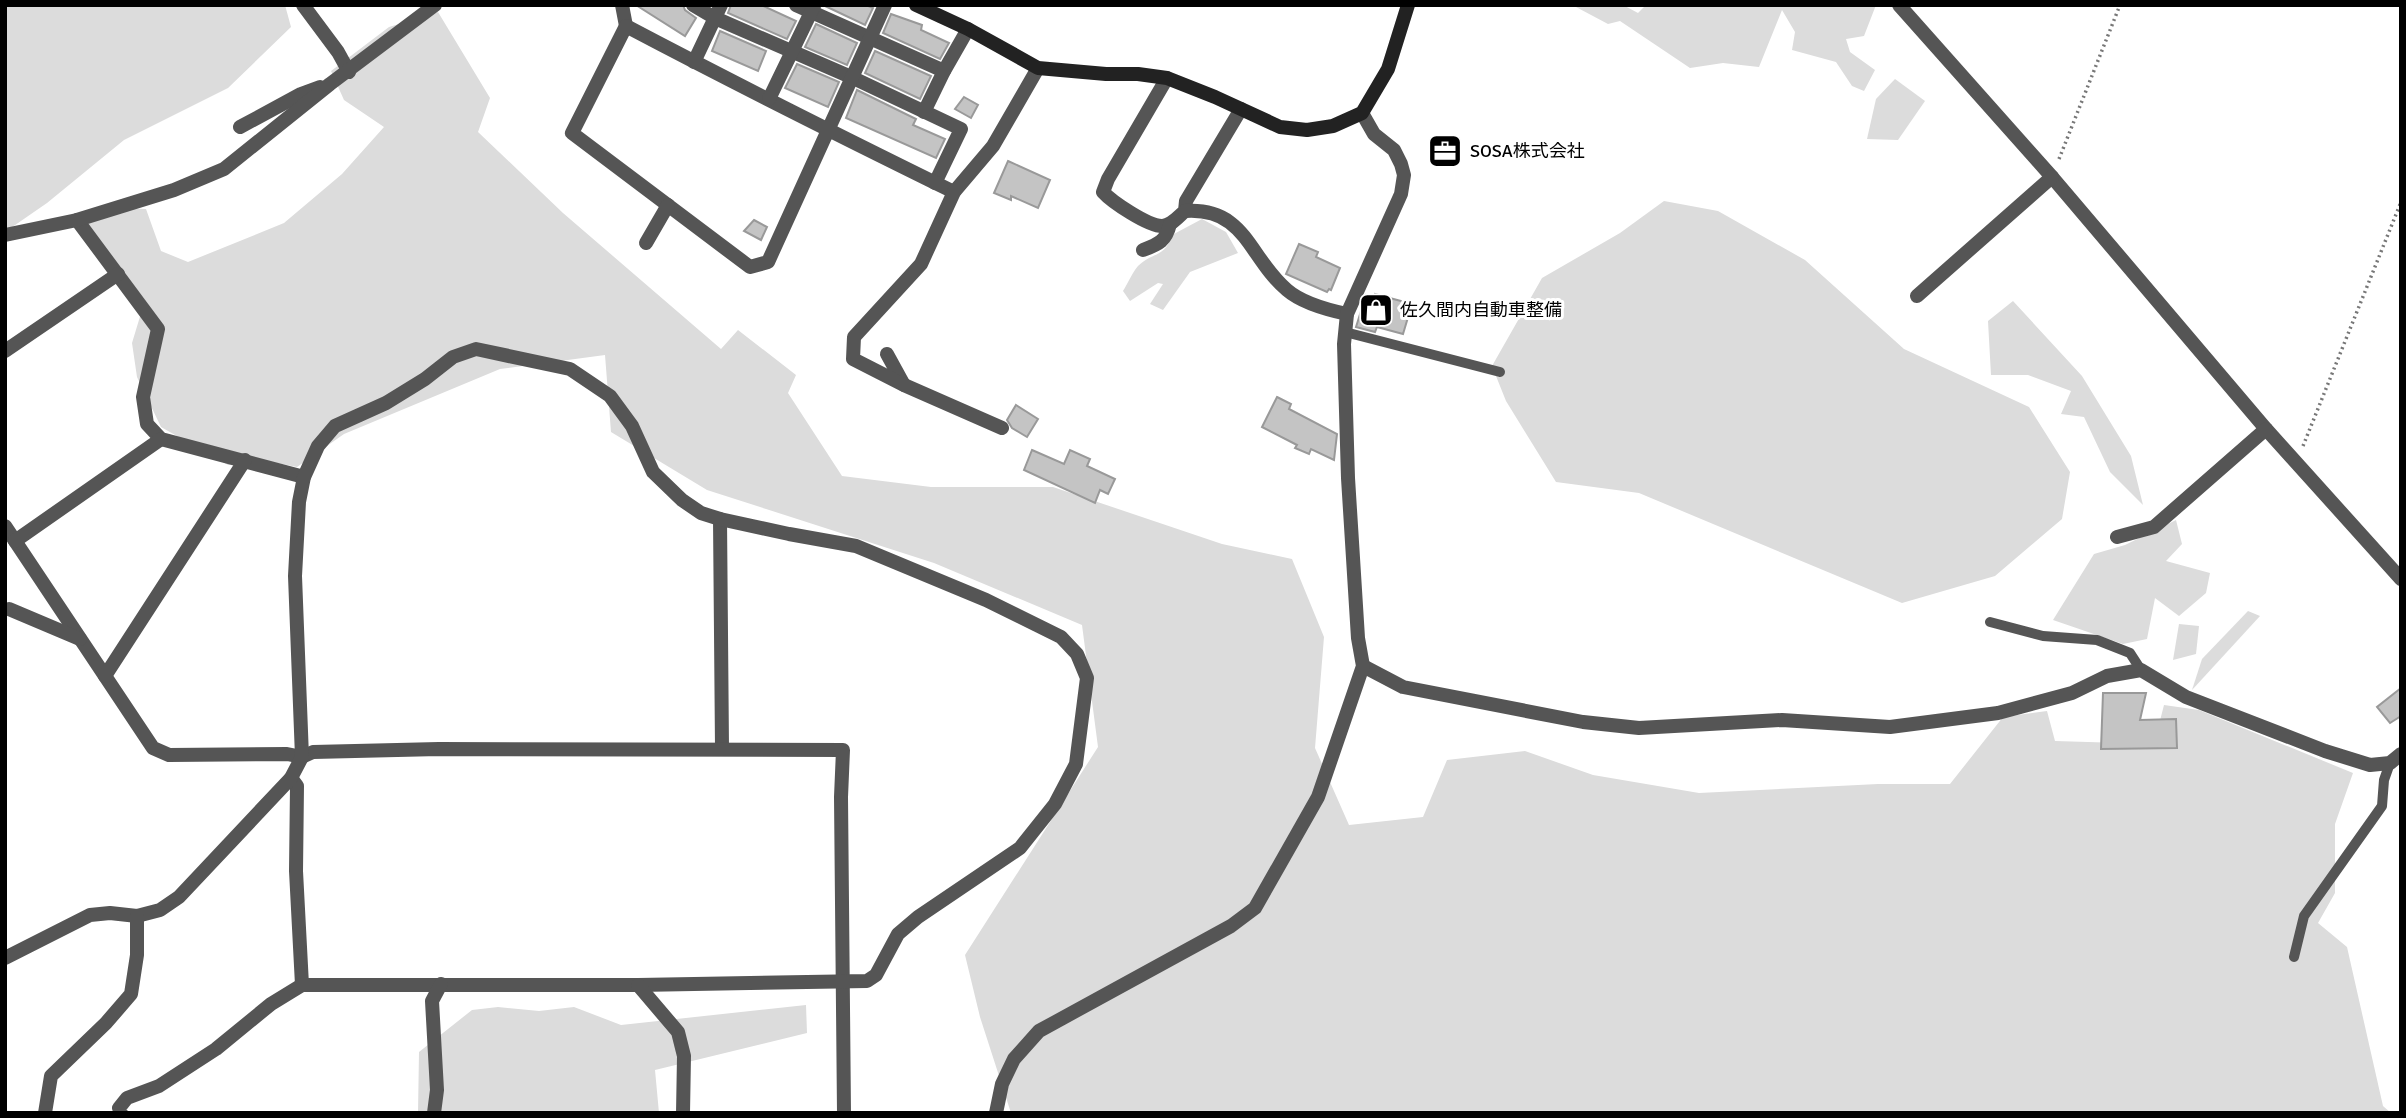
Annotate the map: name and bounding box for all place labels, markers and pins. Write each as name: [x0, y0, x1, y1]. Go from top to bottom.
office icon: SOSA株式会社: [1426, 132, 1464, 170]
place label: SOSA株式会社: [1470, 140, 1585, 162]
shop icon: 佐久間内自動車整備: [1357, 291, 1395, 329]
place label: 佐久間内自動車整備: [1400, 299, 1562, 321]

